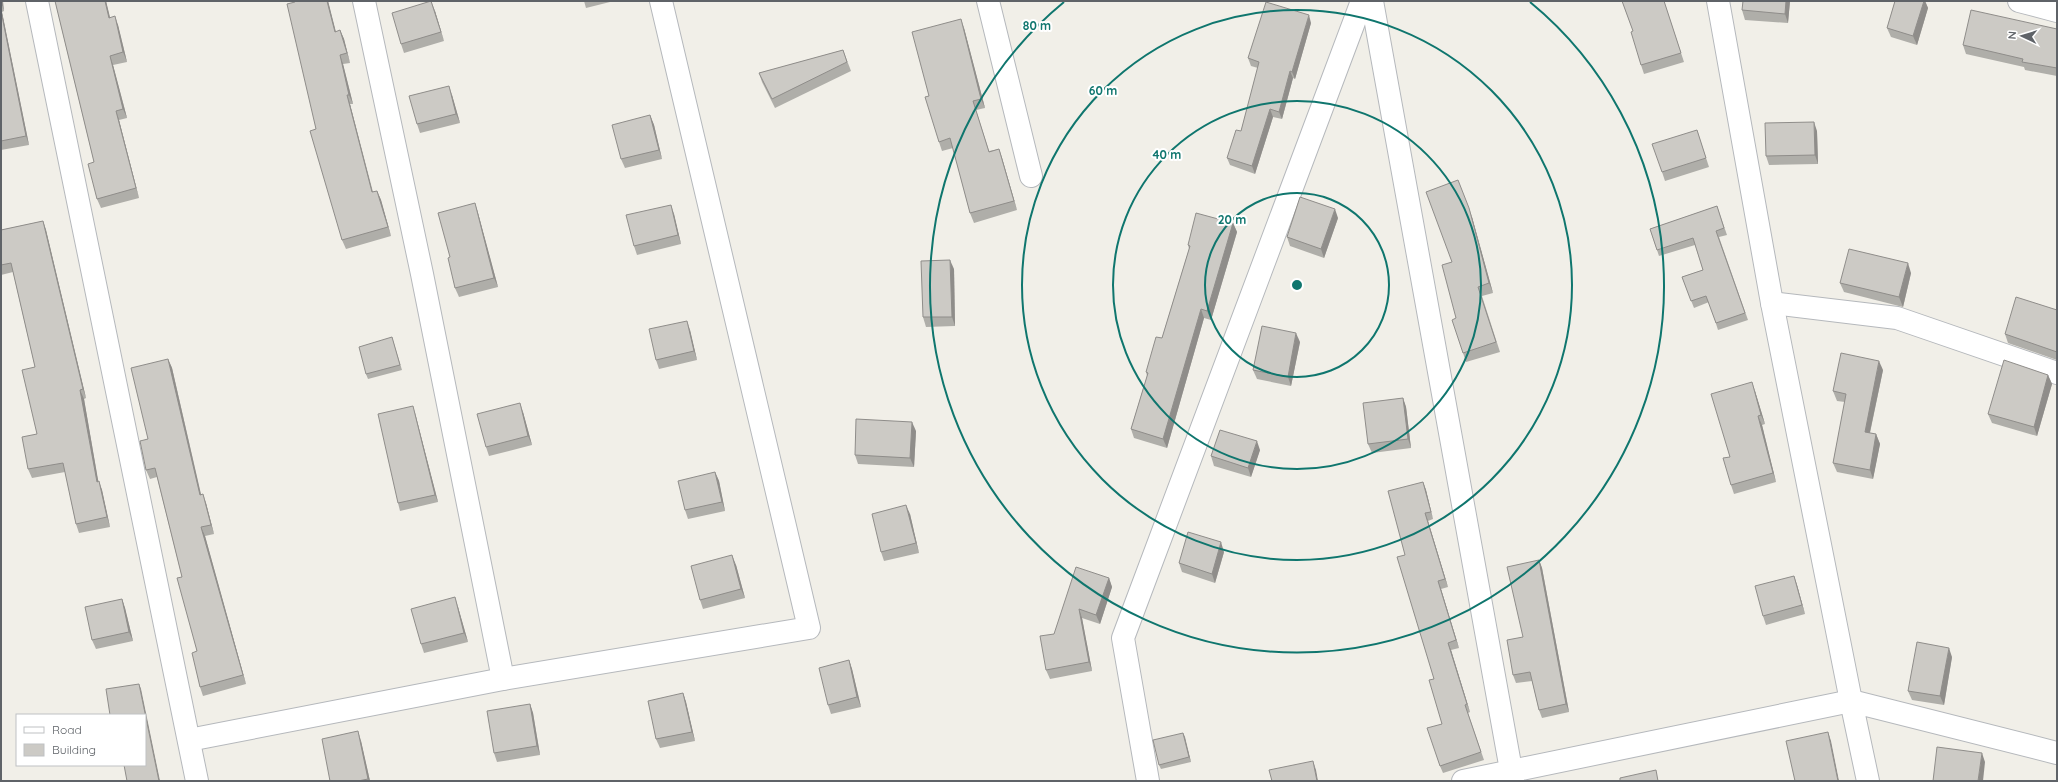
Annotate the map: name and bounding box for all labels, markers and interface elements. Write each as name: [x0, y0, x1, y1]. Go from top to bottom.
north arrow: [2002, 16, 2042, 56]
text: 80 m: [1023, 18, 1051, 33]
text: N: [2005, 31, 2019, 40]
text: 60 m: [1089, 83, 1117, 98]
text: 40 m: [1153, 147, 1181, 162]
text: 20 m: [1218, 212, 1246, 227]
centre of rings: [1290, 278, 1304, 292]
legend: [16, 714, 146, 766]
text: Road: [52, 722, 82, 737]
text: Building: [52, 742, 96, 757]

